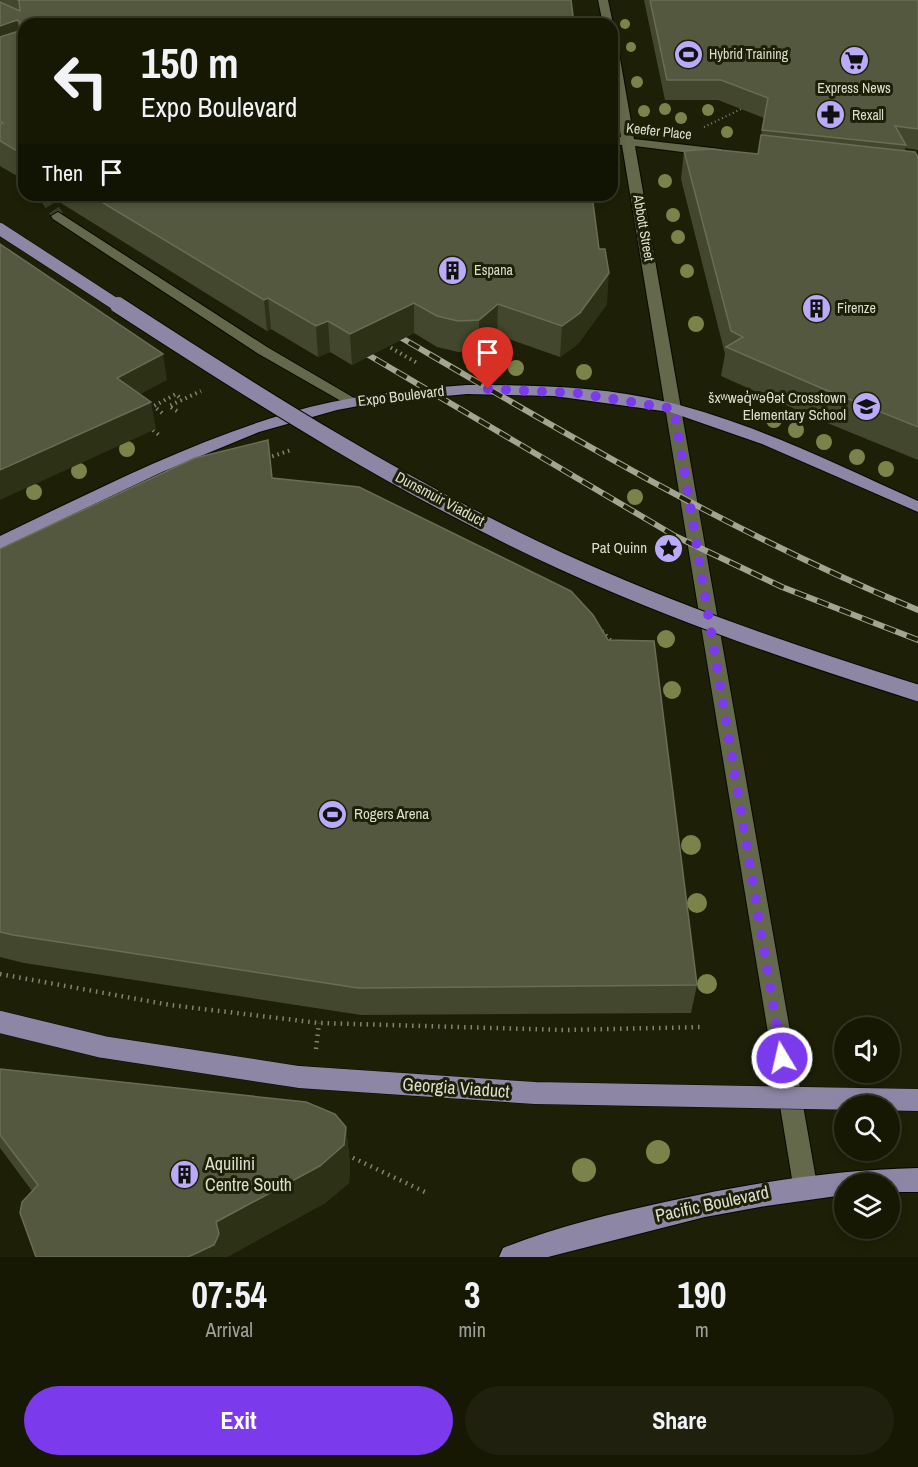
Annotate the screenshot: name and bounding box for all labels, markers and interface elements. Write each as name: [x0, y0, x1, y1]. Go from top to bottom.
text: 150 m: [141, 35, 239, 91]
sports icon: Hybrid Training: [672, 38, 704, 70]
icon: left: [42, 42, 120, 120]
place label: Hybrid Training: [709, 45, 789, 63]
supermarket icon: Express News: [838, 45, 870, 77]
place label: Express News: [817, 79, 891, 97]
text: Expo Boulevard: [141, 89, 297, 125]
pharmacy icon: Rexall: [815, 99, 847, 131]
place label: Rexall: [852, 106, 884, 124]
street label: Keefer Place: [625, 119, 693, 143]
icon: arrive: [95, 156, 128, 189]
text: Then: [42, 158, 83, 188]
street label: Abbott Street: [629, 192, 659, 263]
building icon: Espana: [437, 254, 469, 286]
place label: Espana: [474, 261, 514, 279]
building icon: Firenze: [800, 292, 832, 324]
place label: Firenze: [837, 299, 876, 317]
pin: [462, 327, 513, 389]
icon: arrive: [471, 336, 504, 369]
street label: Expo Boulevard: [357, 380, 445, 411]
place label: šxʷwəq̓ʷəθət Crosstown Elementary School: [708, 387, 846, 425]
school or university icon: šxʷwəq̓ʷəθət Crosstown Elementary School: [851, 391, 883, 423]
street label: Dunsmuir Viaduct: [392, 466, 489, 531]
place icon: Pat Quinn: [652, 532, 684, 564]
place label: Pat Quinn: [592, 537, 647, 558]
sports icon: Rogers Arena: [317, 798, 349, 830]
place label: Rogers Arena: [354, 803, 429, 824]
map controls: [834, 1017, 900, 1239]
button: sound: [834, 1017, 900, 1083]
position arrow: [750, 1026, 814, 1090]
street label: Georgia Viaduct: [402, 1071, 510, 1104]
button: search: [834, 1095, 900, 1161]
place label: Aquilini Centre South: [204, 1151, 292, 1197]
building icon: Aquilini Centre South: [168, 1158, 200, 1190]
button: layers: [834, 1173, 900, 1239]
street label: Pacific Boulevard: [653, 1179, 771, 1228]
text: 07:54: [191, 1271, 267, 1319]
text: 3: [464, 1271, 480, 1319]
text: 190: [677, 1271, 727, 1319]
text: Arrival: [206, 1316, 253, 1343]
text: min: [458, 1316, 486, 1343]
text: m: [695, 1316, 709, 1343]
button: Exit: [24, 1386, 453, 1455]
button: Share: [465, 1386, 894, 1455]

